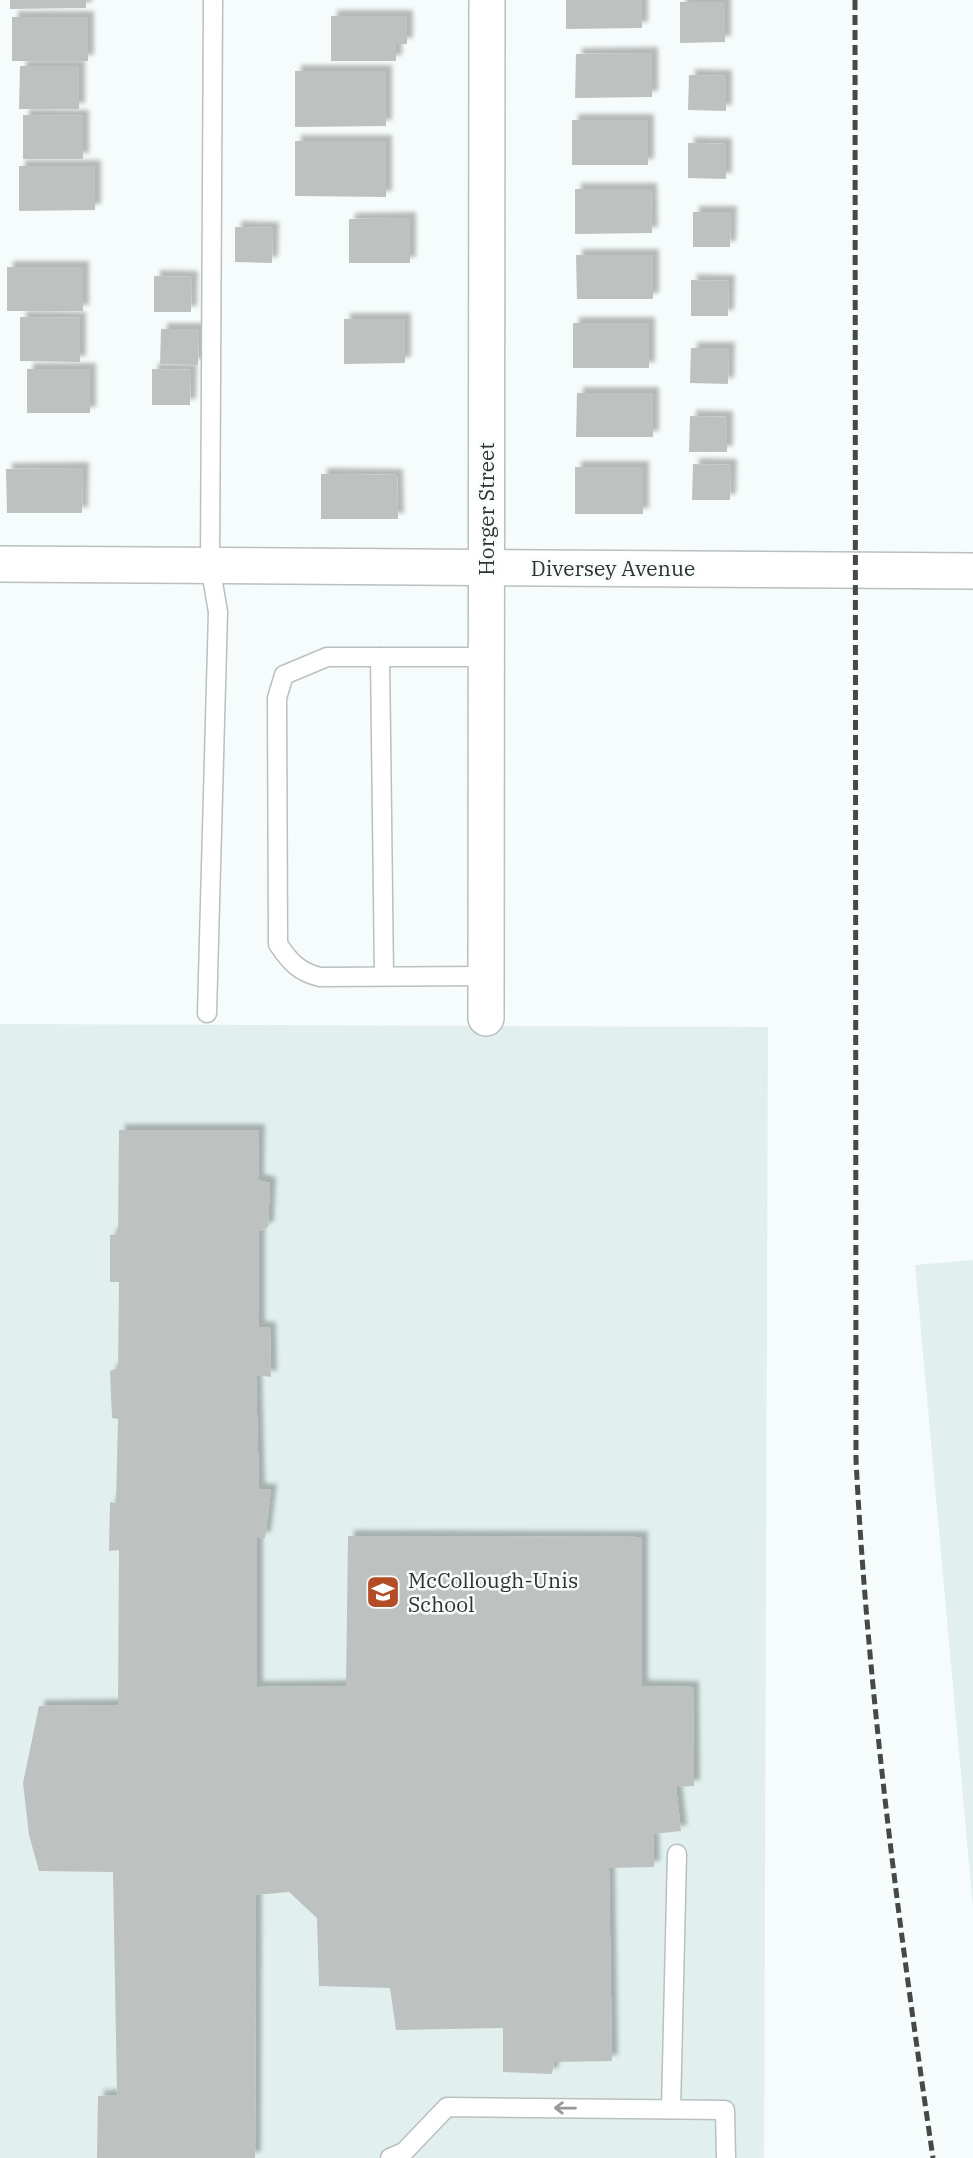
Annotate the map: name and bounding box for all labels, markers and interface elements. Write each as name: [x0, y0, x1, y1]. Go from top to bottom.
street label: Horger Street: [472, 442, 500, 576]
street label: Diversey Avenue: [531, 554, 695, 582]
place label: McCollough-Unis School: [408, 1566, 578, 1618]
school or university icon: McCollough-Unis School: [364, 1573, 402, 1611]
one-way arrow: [554, 2101, 577, 2115]

